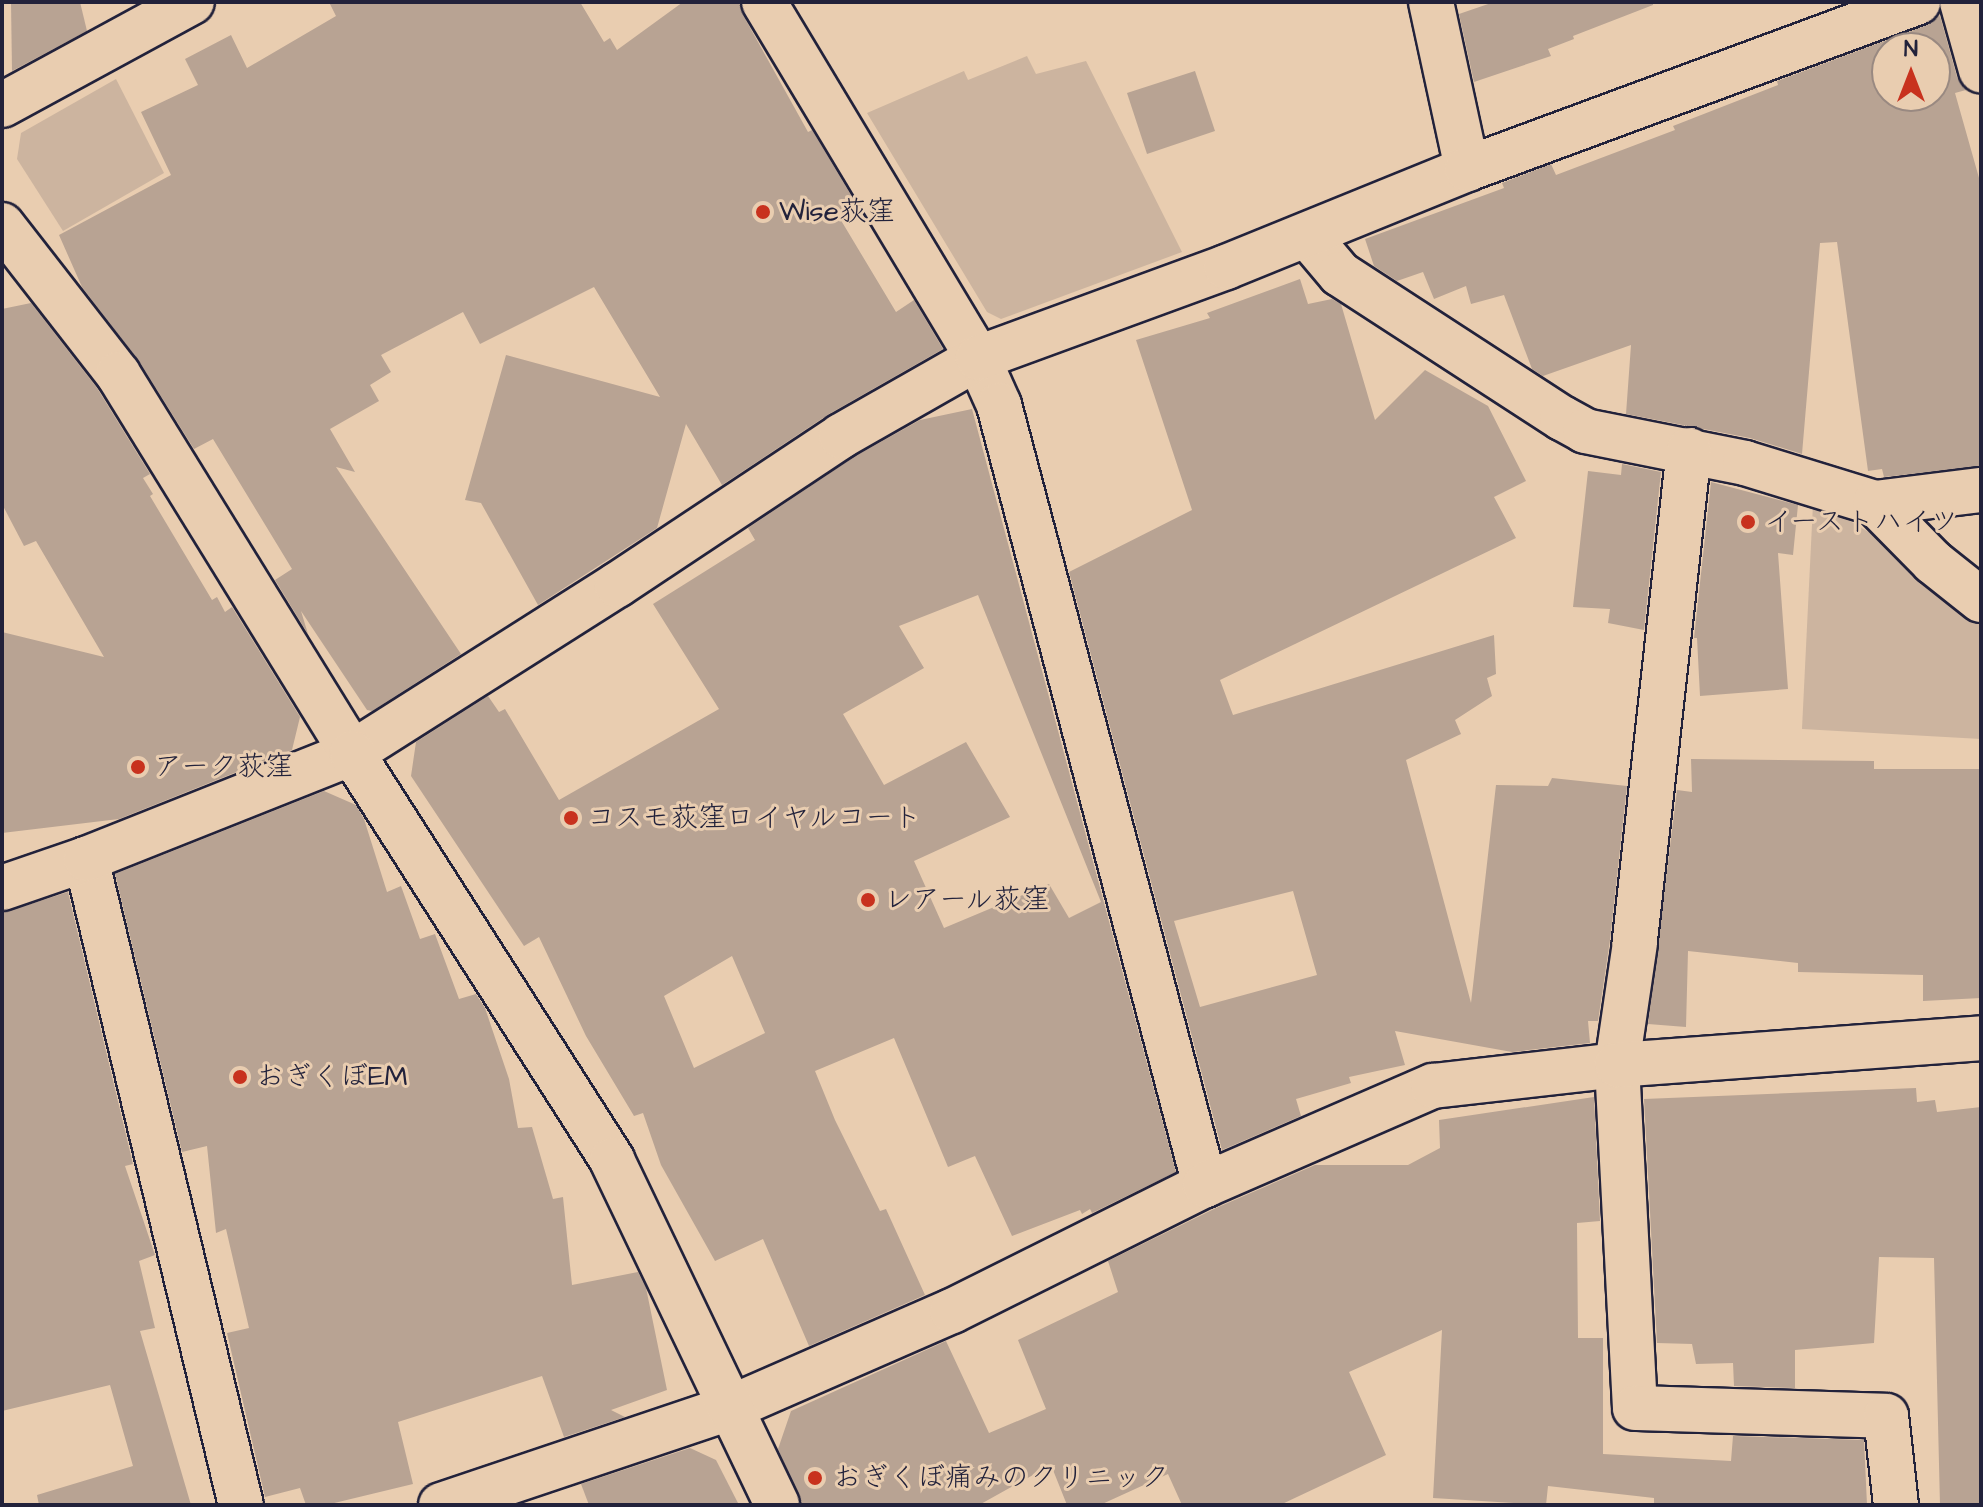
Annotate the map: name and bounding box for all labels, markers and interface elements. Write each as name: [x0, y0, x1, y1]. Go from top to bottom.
north arrow: [1871, 32, 1951, 112]
text: N: [1904, 34, 1918, 65]
place label: Wise荻窪: [779, 195, 895, 229]
marker: Wise荻窪: [754, 203, 772, 221]
place label: イーストハイツ: [1764, 505, 1958, 539]
marker: イーストハイツ: [1739, 513, 1757, 531]
place label: アーク荻窪: [154, 750, 293, 784]
marker: アーク荻窪: [129, 758, 147, 776]
place label: コスモ荻窪ロイヤルコート: [587, 801, 923, 835]
marker: コスモ荻窪ロイヤルコート: [562, 809, 580, 827]
place label: レアール荻窪: [884, 883, 1051, 917]
marker: レアール荻窪: [859, 891, 877, 909]
place label: おぎくぼEM: [256, 1060, 408, 1094]
marker: おぎくぼEM: [231, 1068, 249, 1086]
place label: おぎくぼ痛みのクリニック: [833, 1461, 1169, 1495]
marker: おぎくぼ痛みのクリニック: [804, 1467, 826, 1489]

